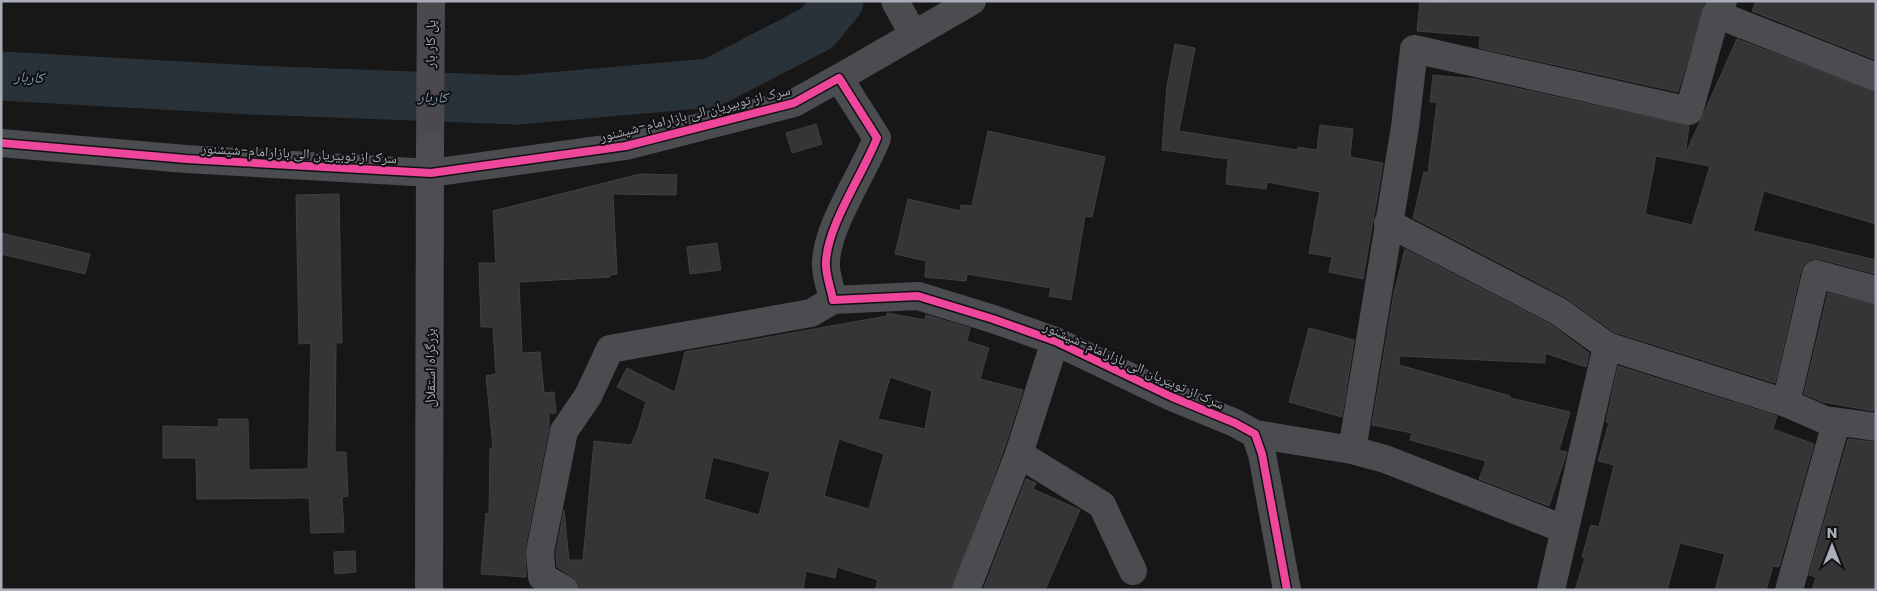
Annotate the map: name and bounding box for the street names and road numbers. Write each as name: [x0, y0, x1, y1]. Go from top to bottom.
street label: پل کار بار: [420, 20, 440, 69]
street label: سرک از توبیریان الی بازارامام-شیشنور: [597, 80, 792, 147]
street label: سرک از توبیریان الی بازارامام-شیشنور: [200, 138, 397, 168]
street label: سرک از توبیریان الی بازارامام-شیشنور: [1040, 316, 1228, 414]
street label: بزرگراه استقلال: [420, 328, 440, 408]

